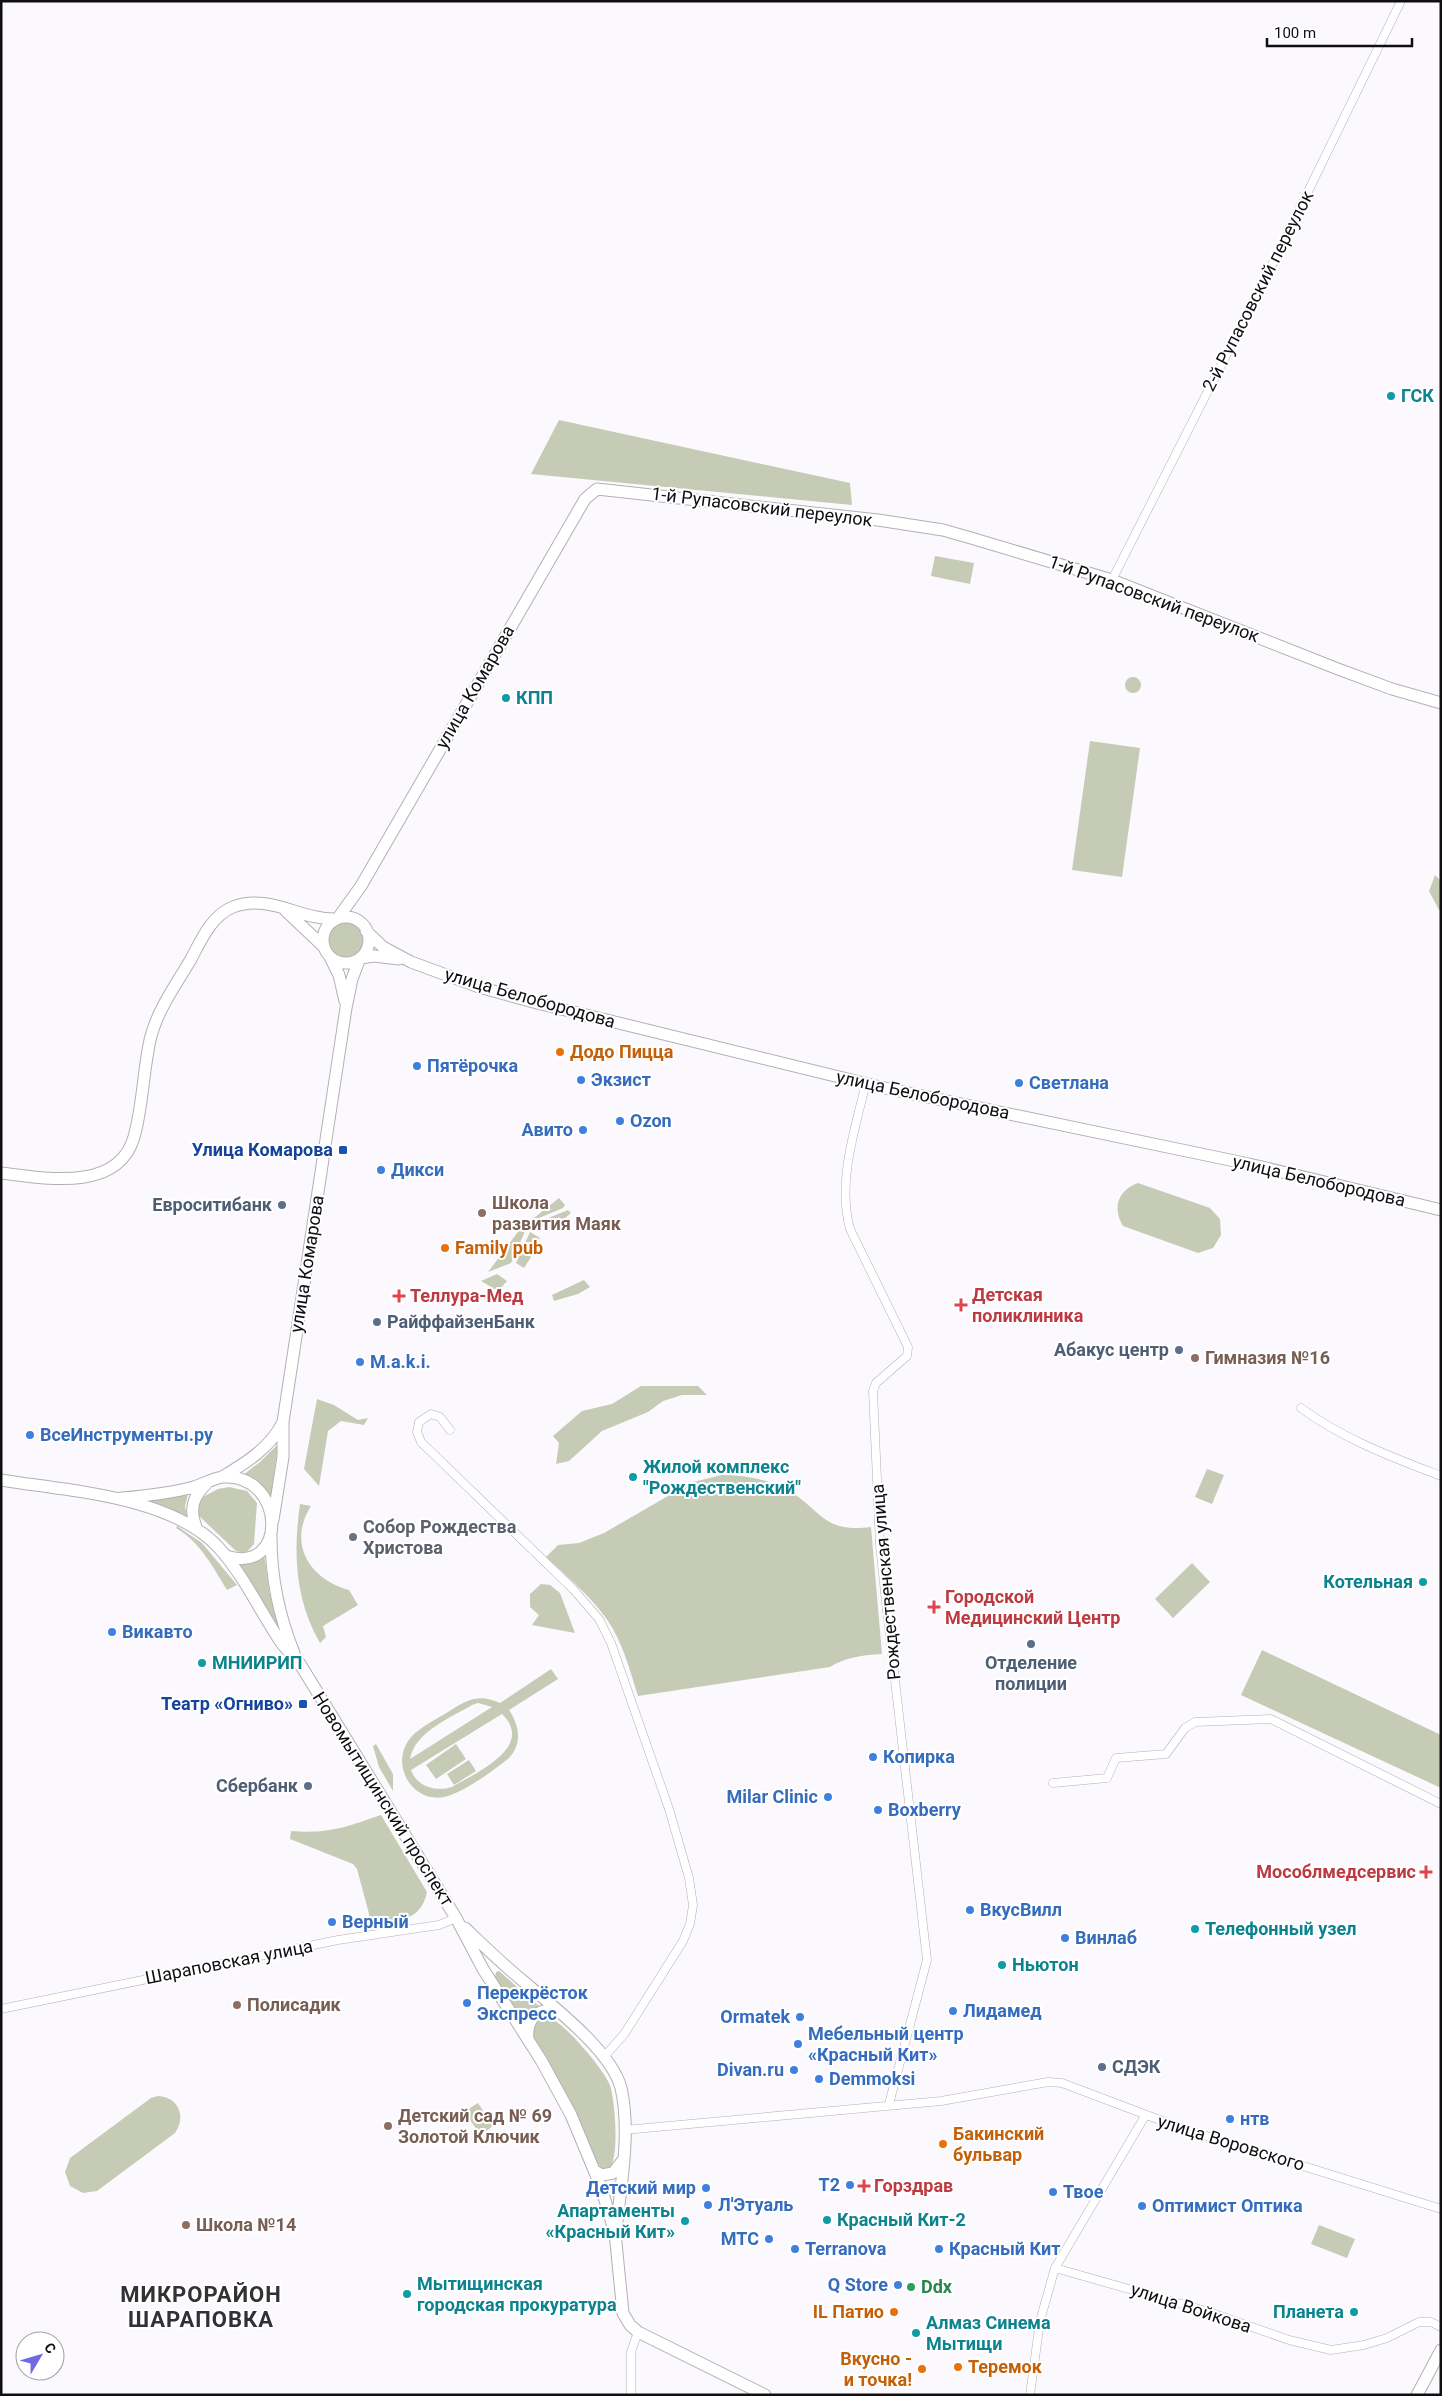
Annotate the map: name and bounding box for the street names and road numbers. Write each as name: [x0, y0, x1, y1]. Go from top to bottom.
street label: 2-й Рупасовский переулок: [1198, 187, 1318, 395]
street label: 1-й Рупасовский переулок: [650, 483, 874, 531]
street label: 1-й Рупасовский переулок: [1046, 551, 1263, 647]
street label: улица Комарова: [431, 621, 518, 752]
street label: улица Белобородова: [442, 963, 618, 1032]
street label: улица Белобородова: [835, 1066, 1012, 1123]
street label: улица Белобородова: [1231, 1150, 1408, 1211]
street label: улица Комарова: [285, 1194, 328, 1334]
street label: Рождественская улица: [866, 1483, 905, 1681]
street label: Новомытищинский проспект: [309, 1688, 458, 1910]
street label: Шараповская улица: [143, 1935, 314, 1988]
street label: улица Воровского: [1155, 2110, 1307, 2175]
street label: улица Войкова: [1128, 2278, 1254, 2337]

